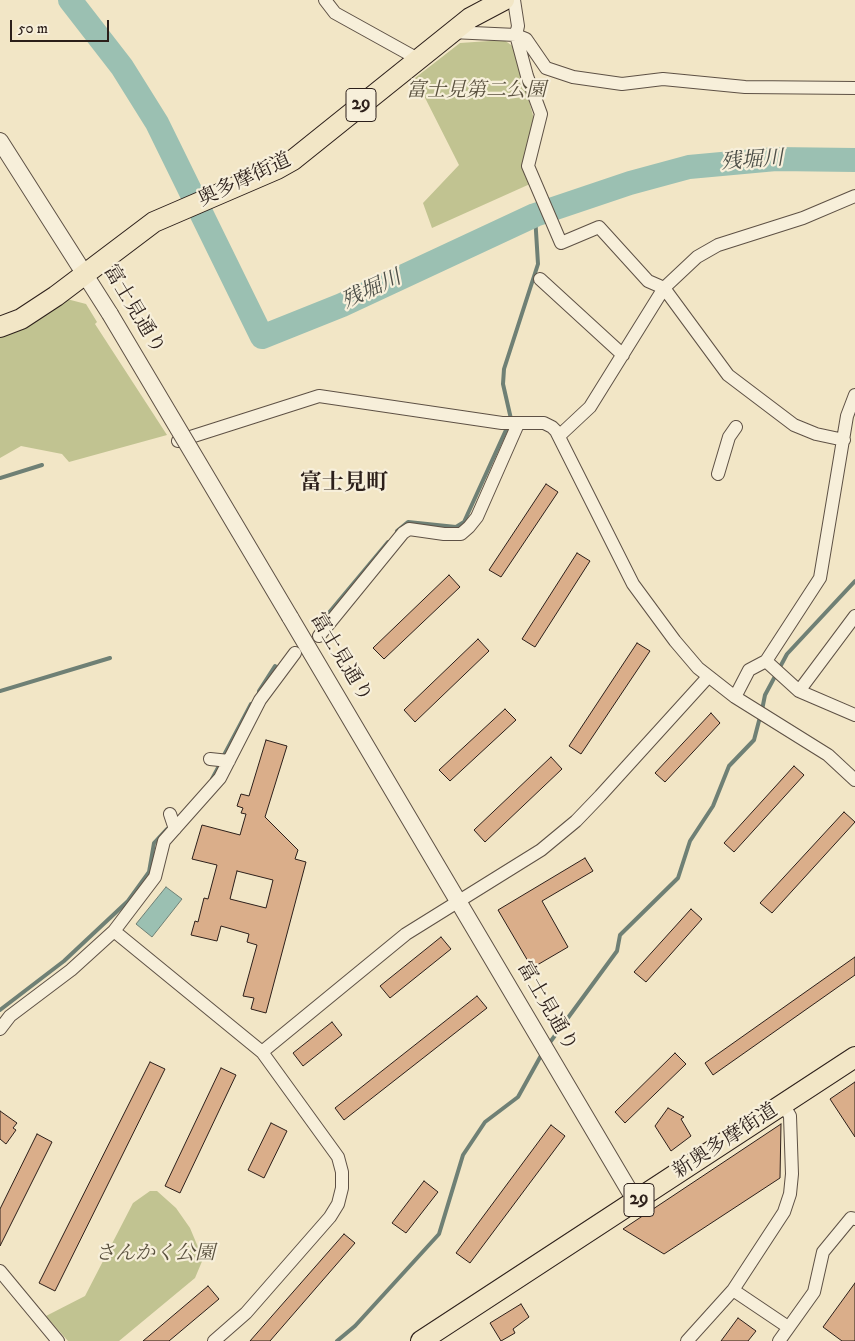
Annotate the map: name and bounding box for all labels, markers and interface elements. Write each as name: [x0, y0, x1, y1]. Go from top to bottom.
scale bar: [12, 10, 111, 42]
text: 50 m: [18, 19, 48, 38]
park label: 富士見第二公園: [406, 80, 546, 104]
road number: 29: [346, 88, 376, 122]
water label: 残堀川: [720, 147, 784, 177]
street label: 奥多摩街道: [195, 149, 295, 213]
street label: 富士見通り: [97, 261, 169, 359]
water label: 残堀川: [338, 266, 406, 316]
district label: 富士見町: [300, 471, 388, 497]
street label: 富士見通り: [304, 609, 376, 707]
street label: 富士見通り: [511, 958, 581, 1056]
street label: 新奥多摩街道: [669, 1099, 783, 1185]
road number: 29: [624, 1184, 654, 1216]
park label: さんかく公園: [95, 1243, 215, 1267]

